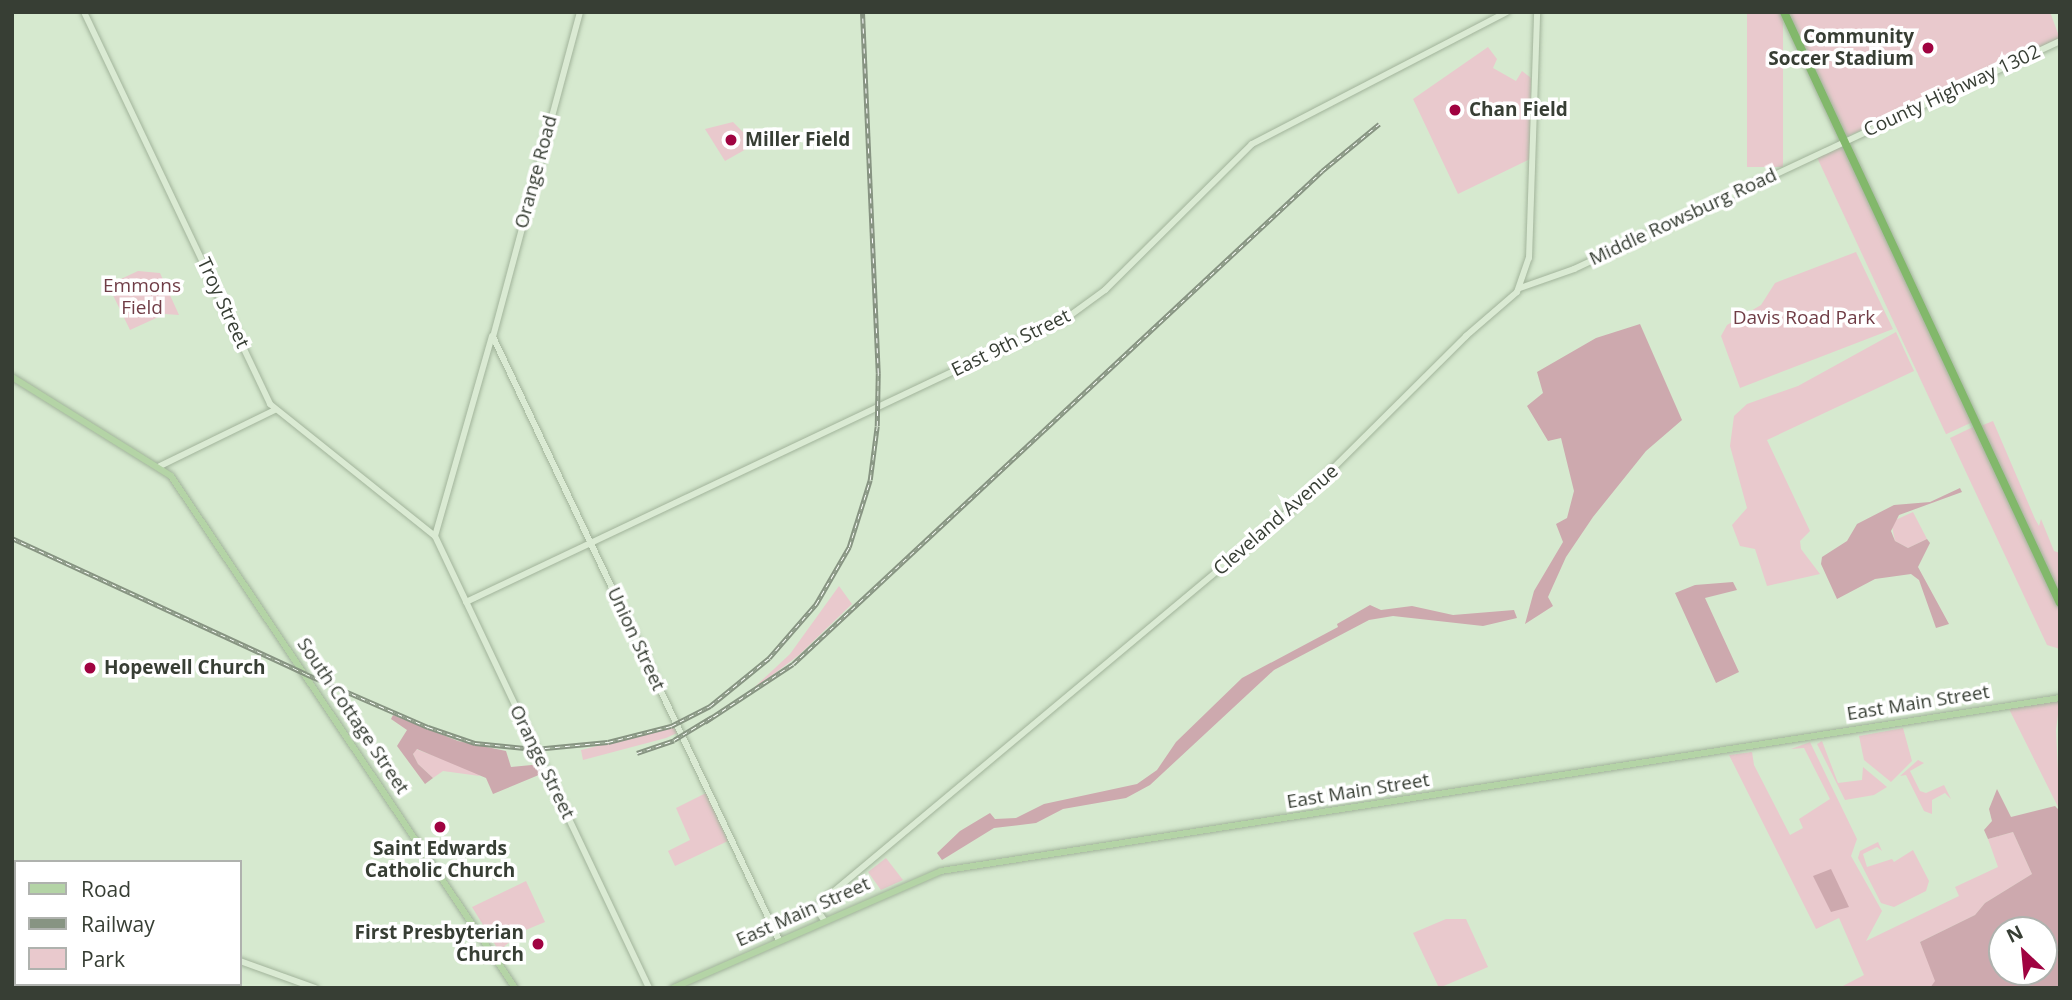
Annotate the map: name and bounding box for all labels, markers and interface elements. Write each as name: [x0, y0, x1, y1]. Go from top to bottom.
place label: Community Soccer Stadium: [1768, 26, 1914, 70]
street label: County Highway 1302: [1860, 40, 2044, 142]
marker: Community Soccer Stadium: [1920, 40, 1936, 56]
place label: Chan Field: [1469, 99, 1568, 121]
marker: Chan Field: [1447, 102, 1463, 118]
street label: Orange Road: [510, 113, 562, 231]
place label: Miller Field: [745, 129, 850, 151]
marker: Miller Field: [723, 132, 739, 148]
street label: Middle Rowsburg Road: [1586, 164, 1780, 270]
street label: Troy Street: [192, 254, 254, 352]
park label: Emmons Field: [103, 275, 181, 319]
street label: East 9th Street: [948, 304, 1074, 382]
park label: Davis Road Park: [1733, 307, 1875, 329]
street label: Cleveland Avenue: [1209, 460, 1343, 580]
street label: Union Street: [602, 584, 670, 694]
street label: South Cottage Street: [292, 634, 414, 798]
place label: Hopewell Church: [104, 657, 266, 679]
marker: Hopewell Church: [82, 660, 98, 676]
street label: East Main Street: [1845, 680, 1991, 726]
street label: Orange Street: [505, 701, 579, 823]
street label: East Main Street: [1285, 768, 1431, 814]
marker: Saint Edwards Catholic Church: [432, 819, 448, 835]
place label: Saint Edwards Catholic Church: [365, 838, 515, 882]
legend: [14, 860, 242, 986]
street label: East Main Street: [733, 872, 873, 952]
text: Road: [81, 875, 131, 903]
text: Railway: [81, 910, 155, 938]
north arrow: [1988, 916, 2058, 986]
text: N: [2002, 919, 2027, 949]
place label: First Presbyterian Church: [355, 922, 524, 966]
marker: First Presbyterian Church: [530, 936, 546, 952]
text: Park: [81, 945, 125, 973]

